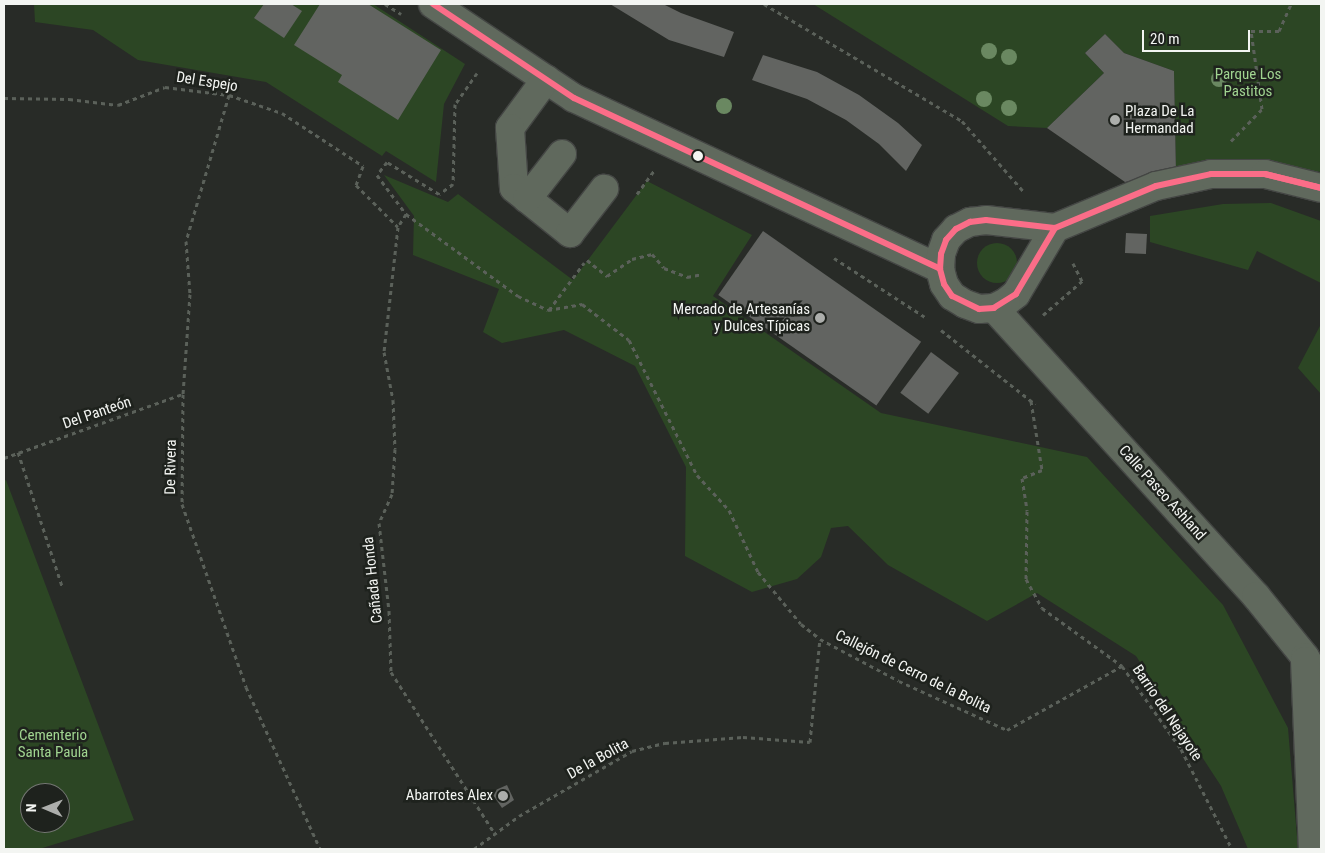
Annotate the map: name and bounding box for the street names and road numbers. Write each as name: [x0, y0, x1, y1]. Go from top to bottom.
street label: Del Espejo: [175, 68, 239, 96]
street label: Del Panteón: [60, 393, 134, 433]
street label: De Rivera: [162, 439, 180, 495]
street label: Calle Paseo Ashland: [1115, 442, 1209, 544]
street label: Cañada Honda: [360, 536, 386, 624]
street label: Callejón de Cerro de la Bolita: [832, 626, 994, 718]
street label: Barrio del Nejayote: [1128, 661, 1206, 765]
street label: De la Bolita: [564, 735, 632, 783]

